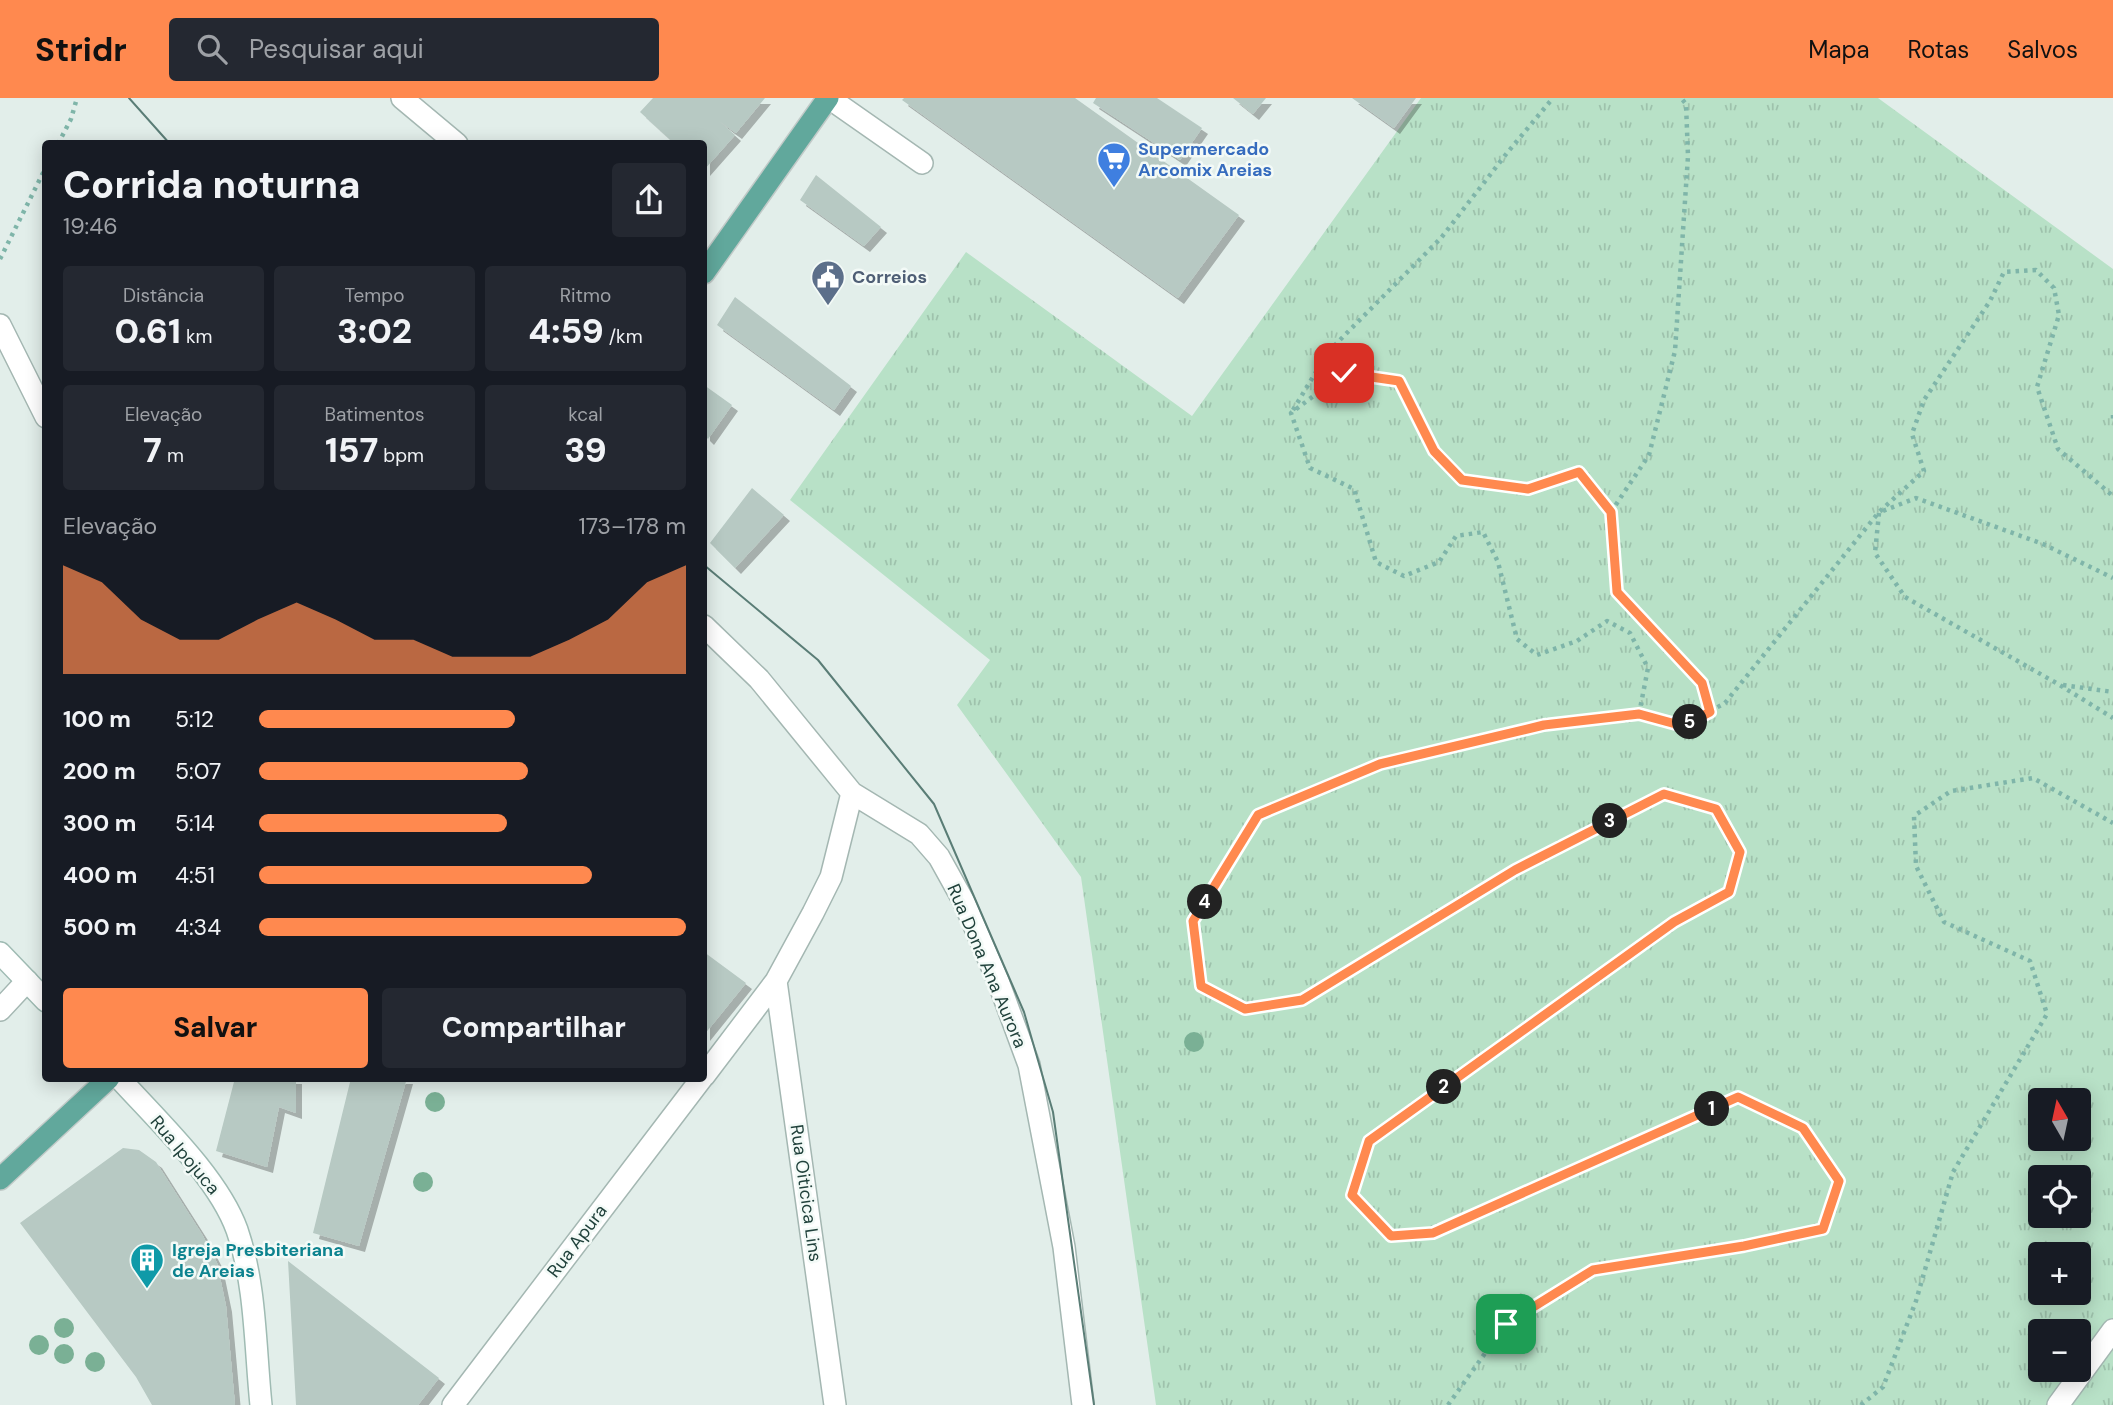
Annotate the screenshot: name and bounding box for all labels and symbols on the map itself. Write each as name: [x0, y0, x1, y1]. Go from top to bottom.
place label: Supermercado Arcomix Areias: [1138, 137, 1272, 182]
supermarket icon: Supermercado Arcomix Areias: [1095, 140, 1133, 189]
public building icon: Correios: [809, 258, 847, 307]
place label: Correios: [852, 265, 927, 289]
pin: [1314, 343, 1374, 403]
pin: 5: [1672, 704, 1708, 740]
pin: 3: [1592, 804, 1628, 838]
street label: Rua Dona Ana Aurora: [942, 880, 1032, 1052]
pin: 4: [1188, 884, 1222, 920]
pin: 2: [1426, 1070, 1462, 1104]
north arrow: [2028, 1088, 2091, 1152]
pin: 1: [1694, 1091, 1730, 1126]
street label: Rua Ipojuca: [145, 1110, 225, 1200]
street label: Rua Oiticica Lins: [785, 1123, 827, 1263]
street label: Rua Apura: [542, 1200, 612, 1282]
place label: Igreja Presbiteriana de Areias: [172, 1238, 344, 1283]
building icon: Igreja Presbiteriana de Areias: [128, 1241, 166, 1290]
pin: [1476, 1294, 1536, 1354]

